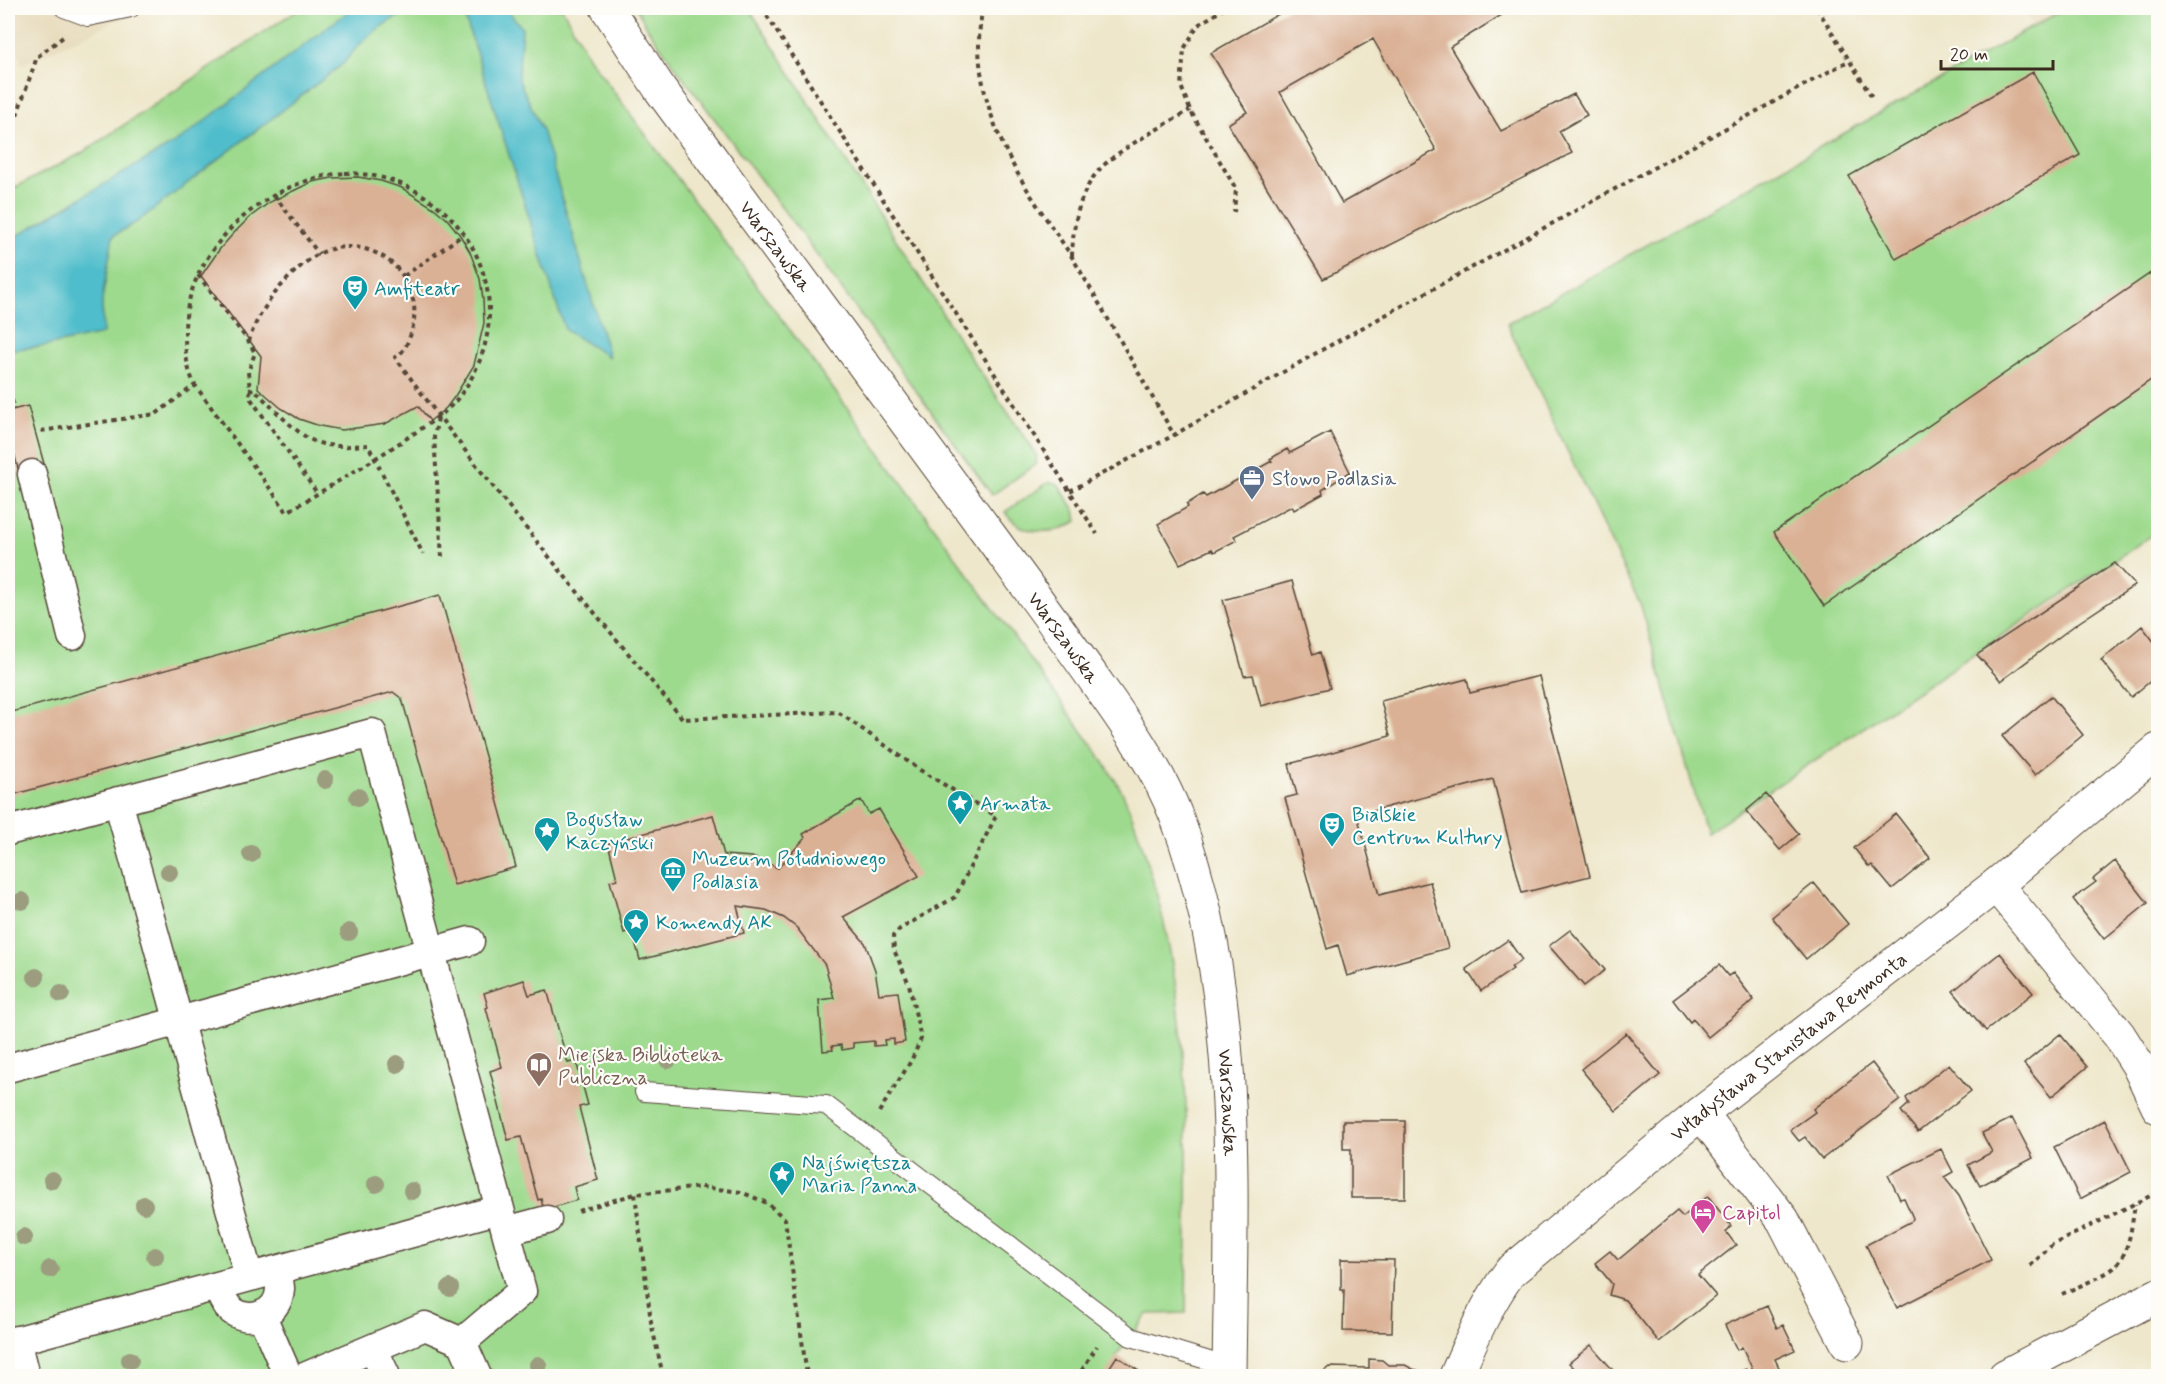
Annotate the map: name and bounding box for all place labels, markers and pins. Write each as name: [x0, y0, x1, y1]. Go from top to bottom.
theatre icon: Amfiteatr: [340, 273, 370, 311]
place label: Amfiteatr: [374, 276, 461, 303]
office icon: Słowo Podlasia: [1237, 463, 1267, 501]
place label: Słowo Podlasia: [1272, 466, 1397, 493]
place icon: Armata: [945, 788, 975, 826]
place label: Armata: [980, 791, 1052, 818]
place label: Bialskie Centrum Kultury: [1352, 802, 1502, 852]
place label: Bogusław Kaczyński: [566, 807, 654, 857]
theatre icon: Bialskie Centrum Kultury: [1317, 810, 1347, 848]
place icon: Bogusław Kaczyński: [532, 815, 562, 853]
place label: Muzeum Południowego Podlasia: [692, 846, 886, 896]
museum icon: Muzeum Południowego Podlasia: [658, 855, 688, 893]
place icon: Komendy AK: [621, 907, 651, 945]
place label: Komendy AK: [656, 910, 772, 937]
place label: Miejska Biblioteka Publiczna: [558, 1042, 724, 1092]
library icon: Miejska Biblioteka Publiczna: [524, 1050, 554, 1088]
place label: Najświętsza Maria Panna: [802, 1150, 917, 1200]
place icon: Najświętsza Maria Panna: [767, 1159, 797, 1197]
hotel icon: Capitol: [1688, 1197, 1718, 1235]
place label: Capitol: [1722, 1200, 1781, 1227]

